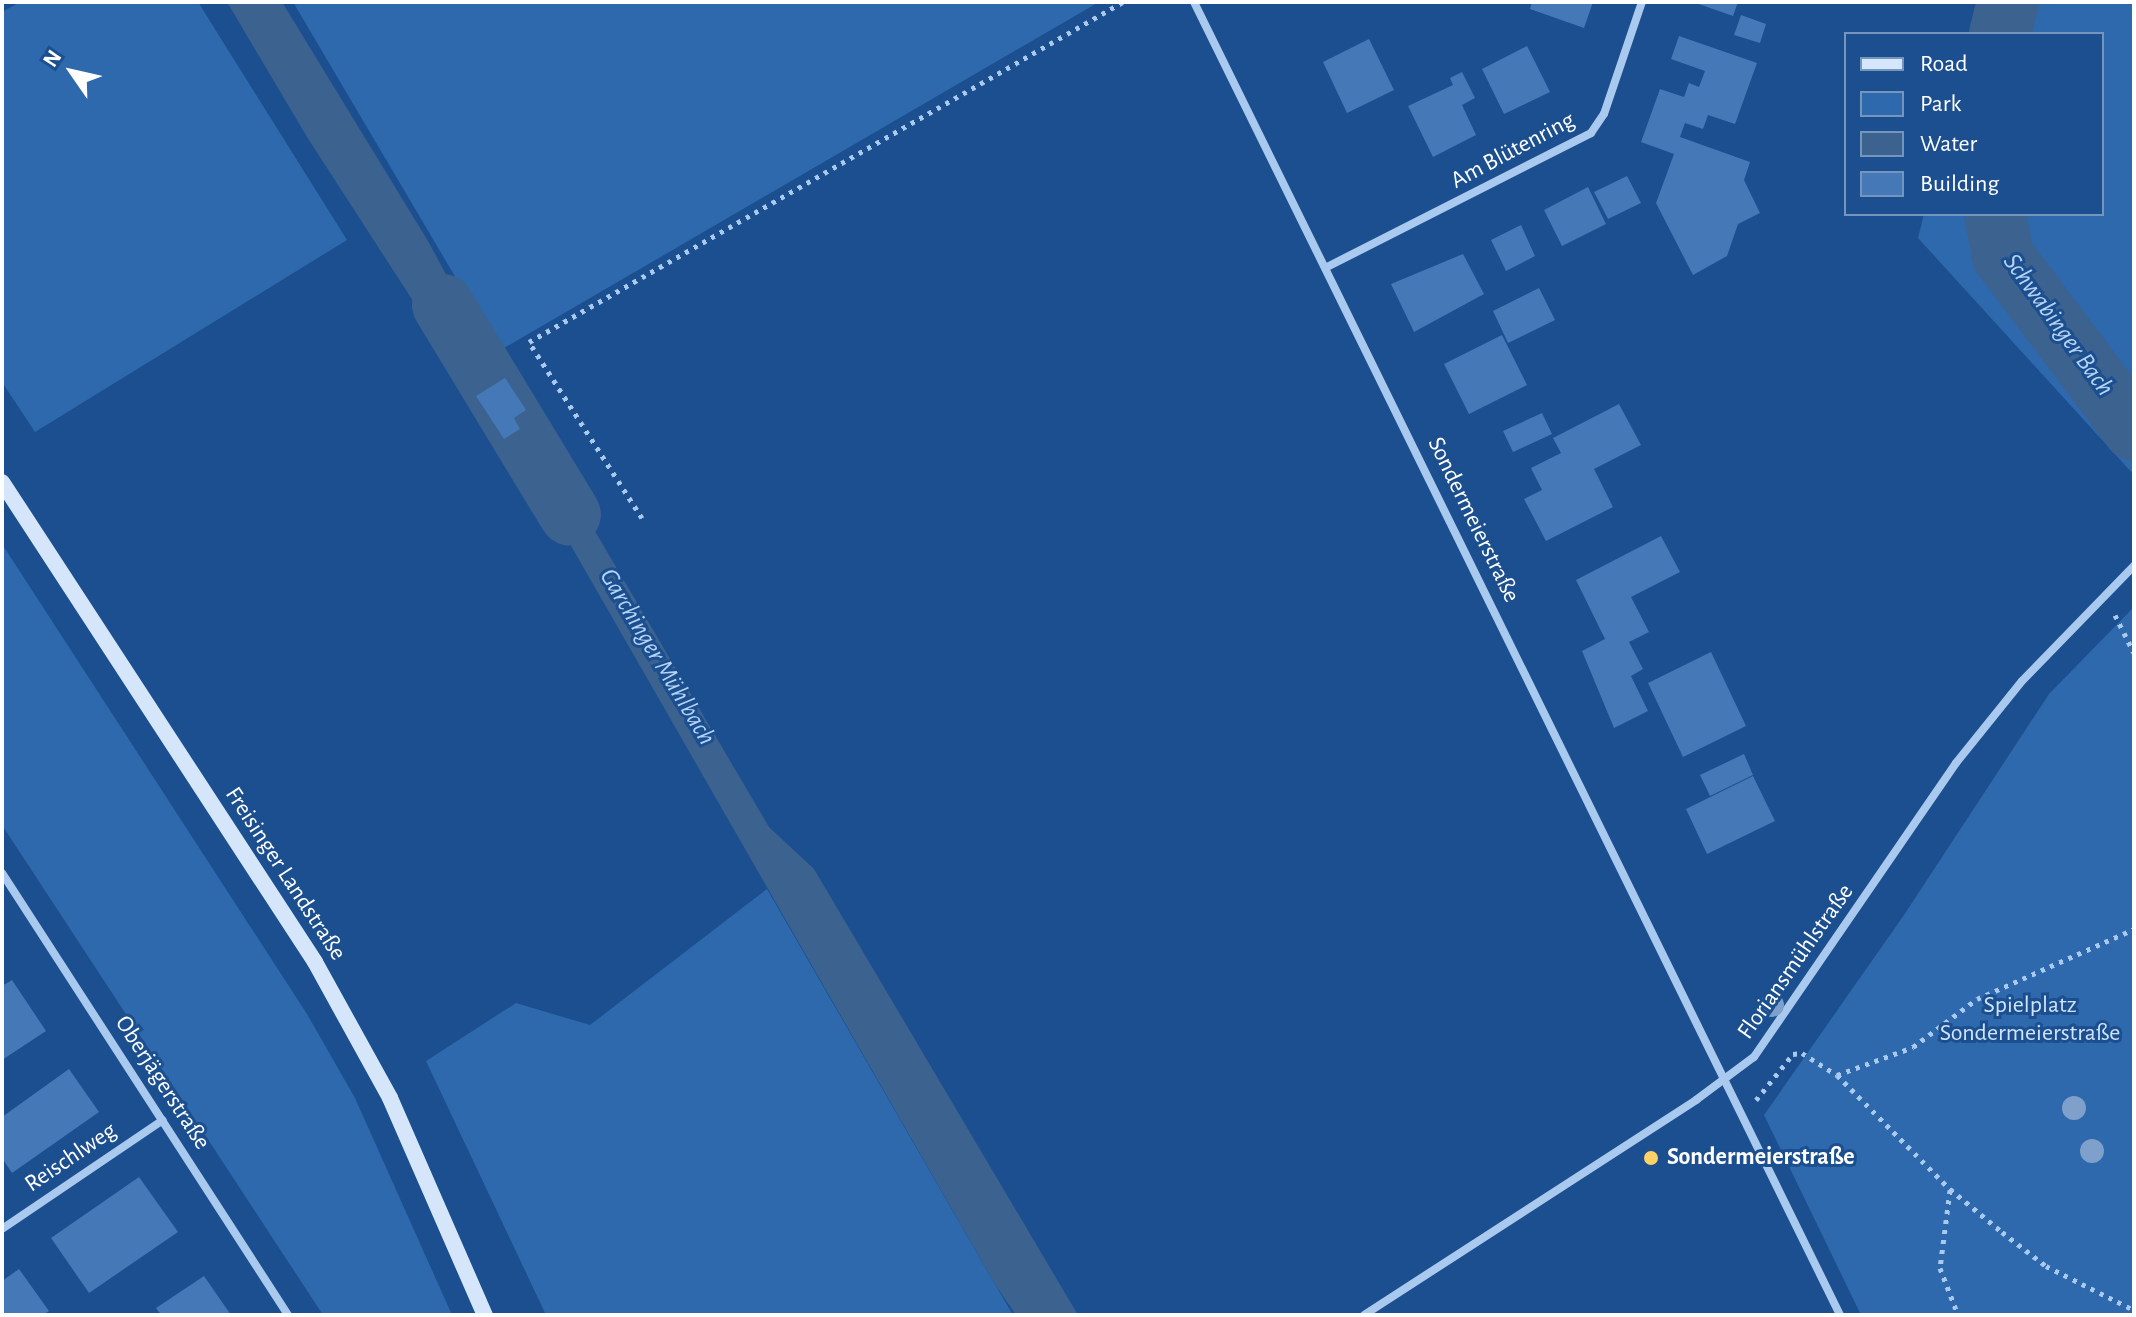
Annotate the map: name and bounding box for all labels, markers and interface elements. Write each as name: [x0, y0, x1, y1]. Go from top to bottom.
north arrow: [32, 32, 112, 112]
legend: [1844, 32, 2104, 216]
text: N: [39, 46, 65, 71]
text: Road: [1920, 52, 1968, 76]
text: Park: [1920, 92, 1961, 116]
street label: Am Blütenring: [1446, 106, 1580, 196]
text: Water: [1920, 132, 1977, 156]
text: Building: [1920, 172, 1999, 196]
water label: Schwabinger Bach: [1996, 248, 2120, 402]
street label: Sondermeierstraße: [1421, 433, 1525, 607]
water label: Garchinger Mühlbach: [592, 563, 722, 751]
street label: Freisinger Landstraße: [218, 782, 352, 966]
street label: Floriansmühlstraße: [1732, 879, 1860, 1045]
park label: Spielplatz Sondermeierstraße: [1940, 992, 2120, 1048]
street label: Oberjägerstraße: [108, 1011, 216, 1155]
street label: Reischlweg: [20, 1117, 122, 1199]
place label: Sondermeierstraße: [1667, 1144, 1855, 1172]
marker: Sondermeierstraße: [1642, 1149, 1660, 1167]

